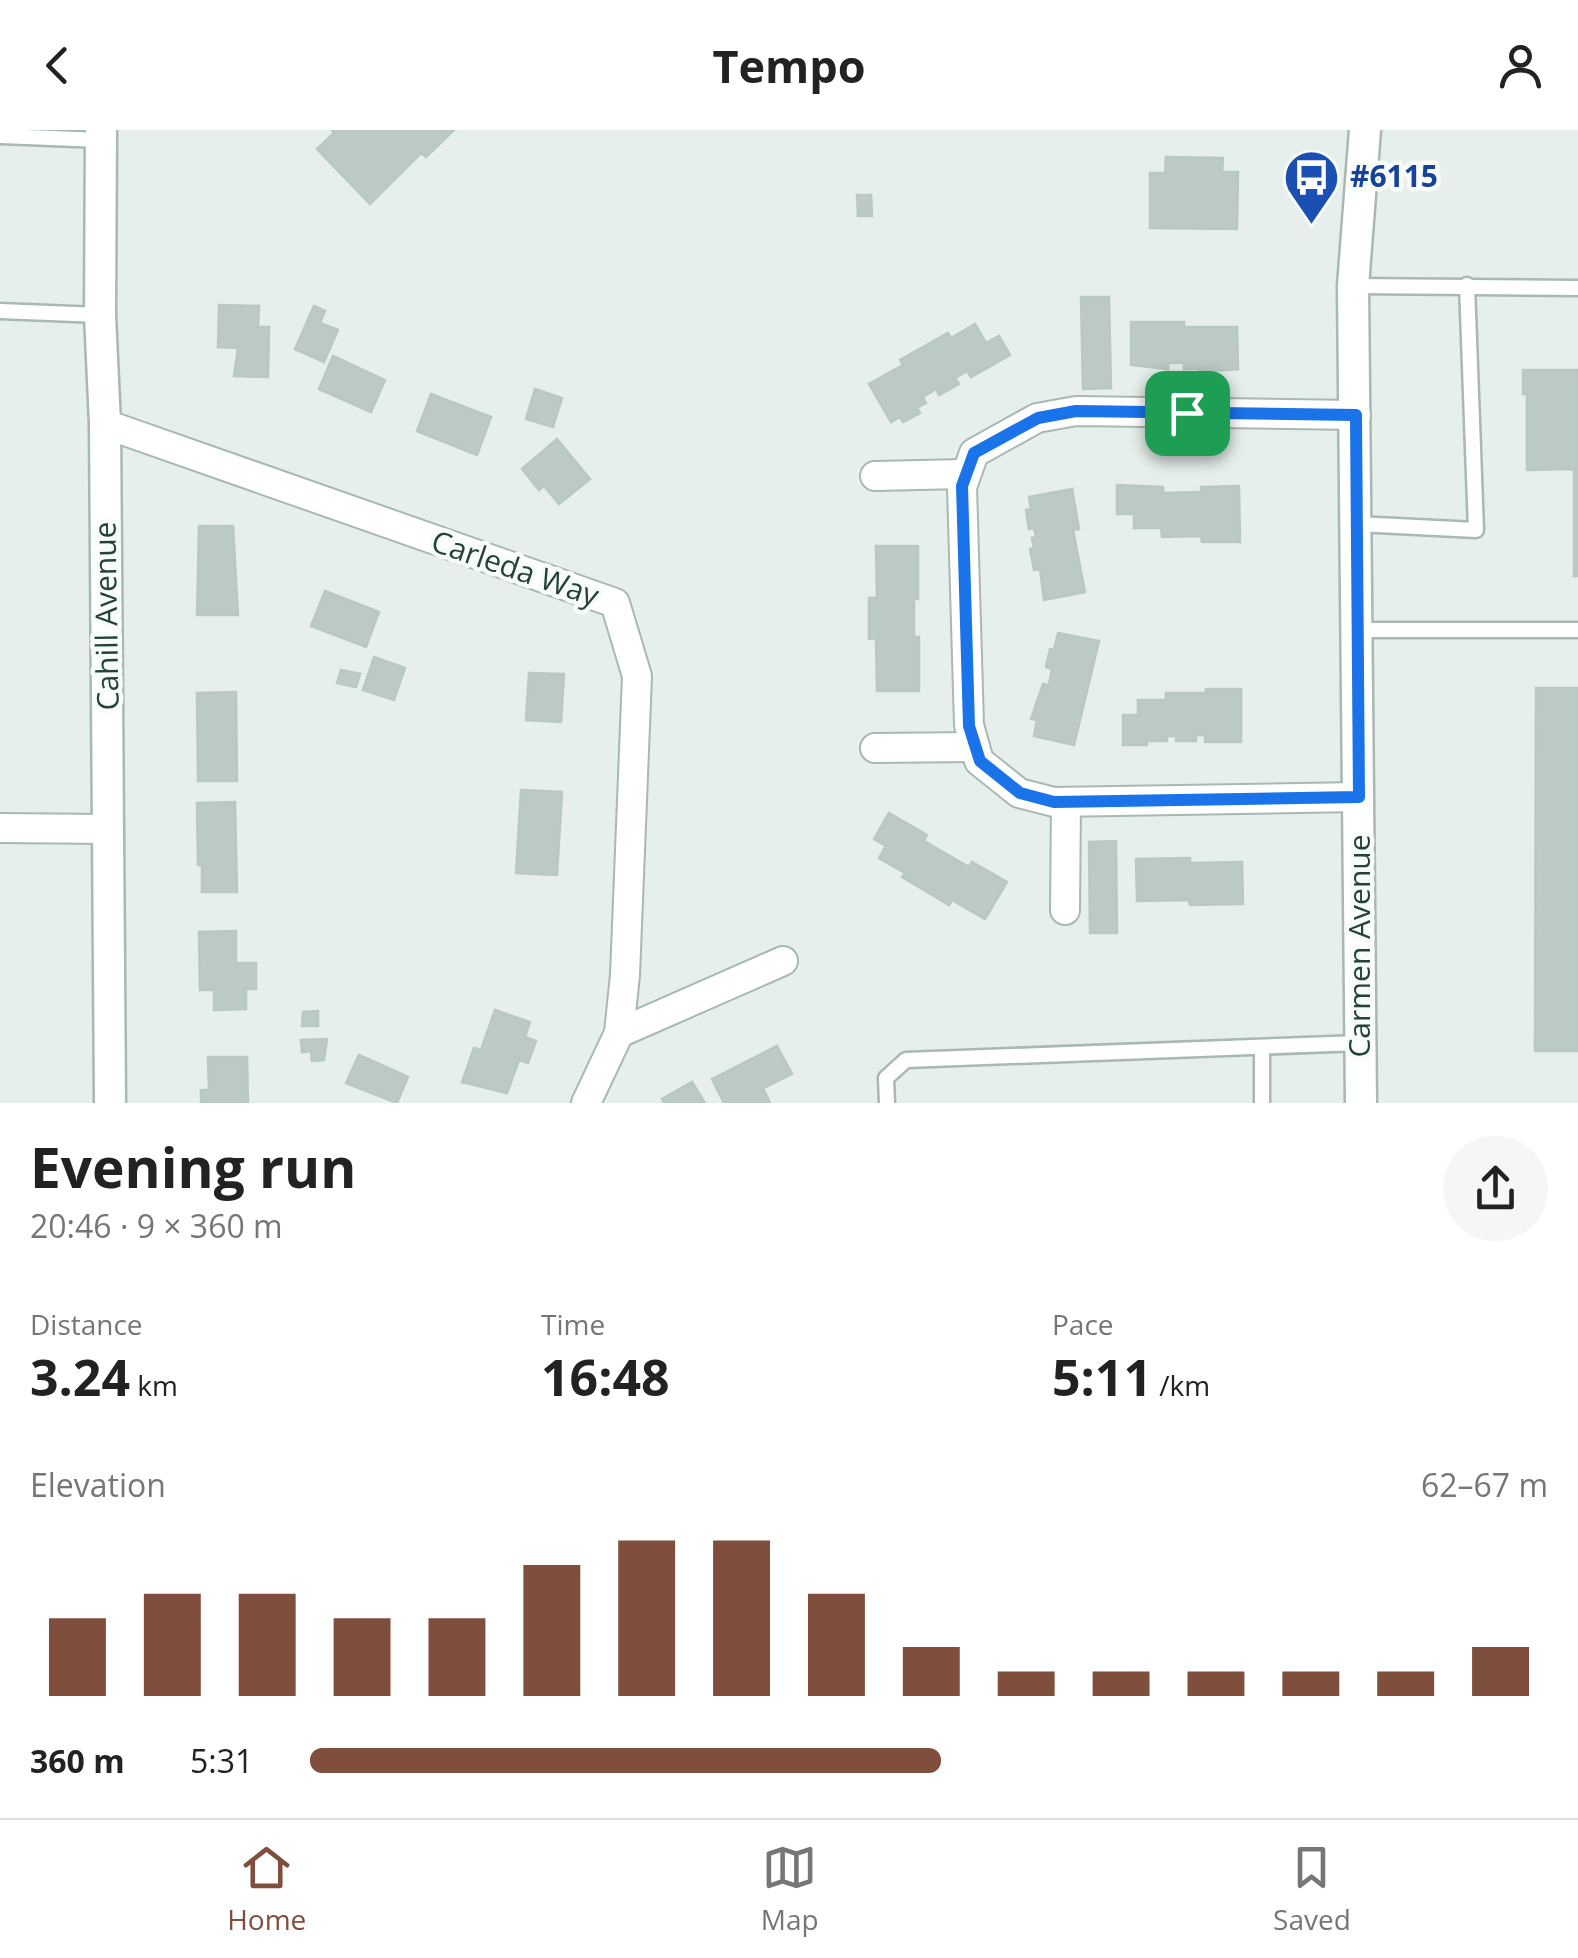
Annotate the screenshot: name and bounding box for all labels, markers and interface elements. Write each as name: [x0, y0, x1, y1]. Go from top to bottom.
text: Tempo: [712, 35, 866, 96]
icon: back: [30, 38, 85, 93]
icon: person: [1493, 38, 1548, 93]
bus stop icon: #6115: [1281, 147, 1341, 226]
place label: #6115: [1350, 155, 1438, 196]
pin: [1145, 371, 1230, 456]
icon: arrive: [1160, 386, 1215, 441]
street label: Carleda Way: [426, 520, 606, 616]
street label: Cahill Avenue: [83, 521, 128, 711]
street label: Carmen Avenue: [1338, 834, 1379, 1058]
text: Evening run: [30, 1129, 356, 1204]
button: share: [1443, 1136, 1548, 1241]
text: 20:46 · 9 × 360 m: [30, 1204, 283, 1247]
text: Distance: [30, 1305, 143, 1343]
text: Time: [541, 1305, 605, 1343]
text: Pace: [1052, 1305, 1114, 1343]
text: 3.24: [30, 1343, 130, 1411]
text: 16:48: [541, 1343, 670, 1411]
text: 5:11: [1052, 1343, 1152, 1411]
text: km: [130, 1366, 178, 1404]
text: /km: [1152, 1366, 1210, 1404]
text: Elevation: [30, 1463, 166, 1506]
text: 62–67 m: [1421, 1463, 1548, 1506]
text: 360 m: [30, 1739, 125, 1782]
text: 5:31: [190, 1739, 253, 1782]
tab: Home: [227, 1840, 306, 1938]
tab: Map: [761, 1840, 819, 1938]
tab: Saved: [1273, 1840, 1351, 1938]

